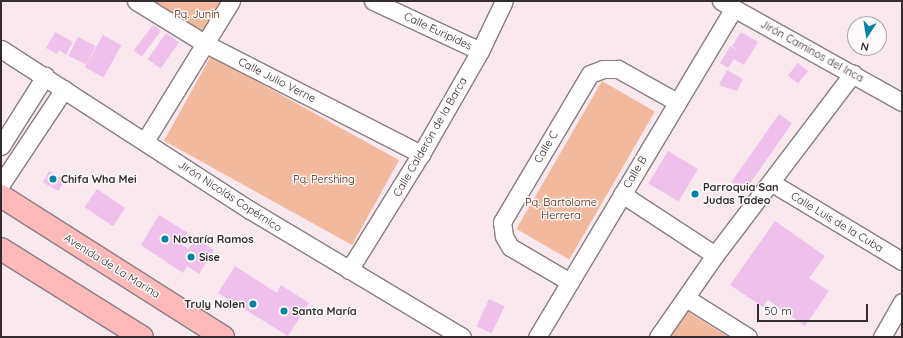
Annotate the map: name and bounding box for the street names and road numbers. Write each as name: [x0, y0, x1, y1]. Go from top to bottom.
street label: Calle Euripides: [402, 9, 474, 53]
street label: Jirón Caminos del Inca: [758, 17, 866, 85]
street label: Calle Julio Verne: [236, 55, 318, 105]
street label: Calle Calderón de la Barca: [390, 75, 470, 199]
street label: Calle C: [531, 129, 561, 165]
street label: Calle B: [620, 154, 650, 190]
street label: Jirón Nicolás Copérnico: [176, 158, 284, 234]
street label: Calle Luis de la Cuba: [788, 189, 886, 255]
street label: Avenida de La Marina: [62, 231, 162, 301]

